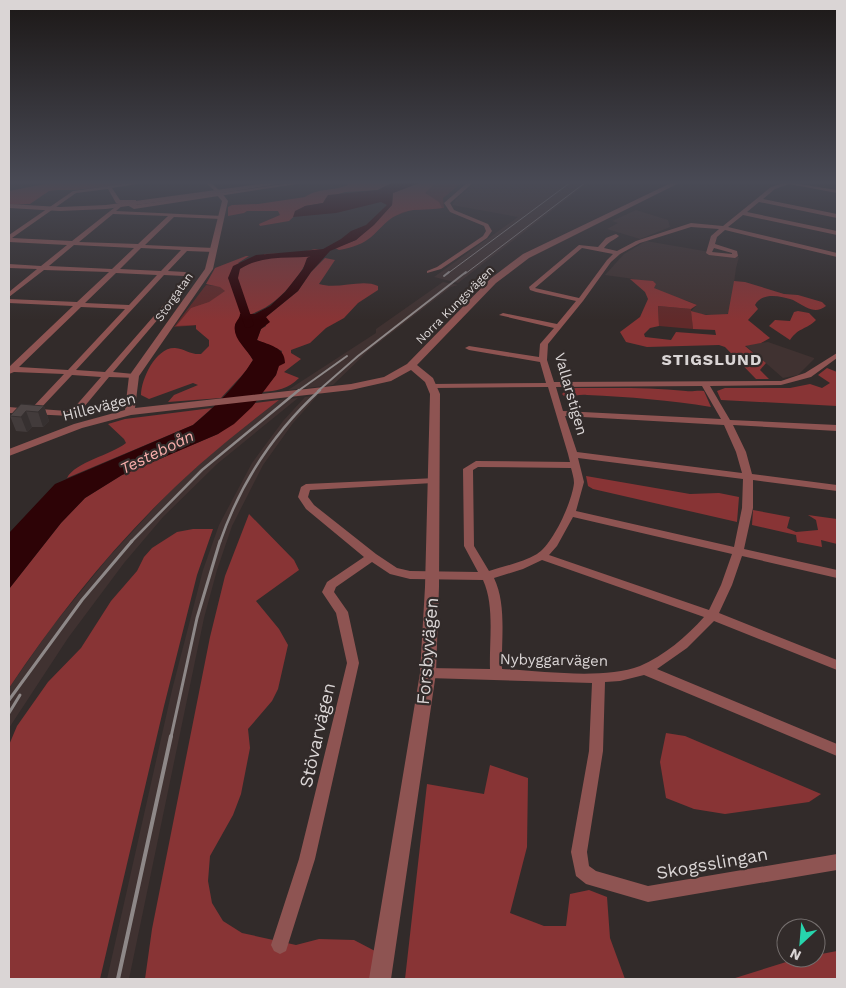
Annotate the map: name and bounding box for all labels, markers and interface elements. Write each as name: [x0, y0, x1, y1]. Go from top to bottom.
street label: Norra Kungsvägen: [413, 263, 497, 347]
street label: Storgatan: [152, 270, 196, 324]
district label: STIGSLUND: [662, 350, 762, 369]
street label: Vallarstigen: [551, 351, 591, 437]
street label: Hillevägen: [61, 389, 137, 425]
water label: Testeboån: [117, 426, 197, 478]
street label: Forsbyvägen: [412, 596, 442, 706]
street label: Nybyggarvägen: [500, 650, 608, 670]
street label: Stövarvägen: [295, 681, 339, 789]
street label: Skogsslingan: [654, 843, 770, 883]
north arrow: [776, 918, 826, 968]
text: N: [787, 945, 803, 964]

